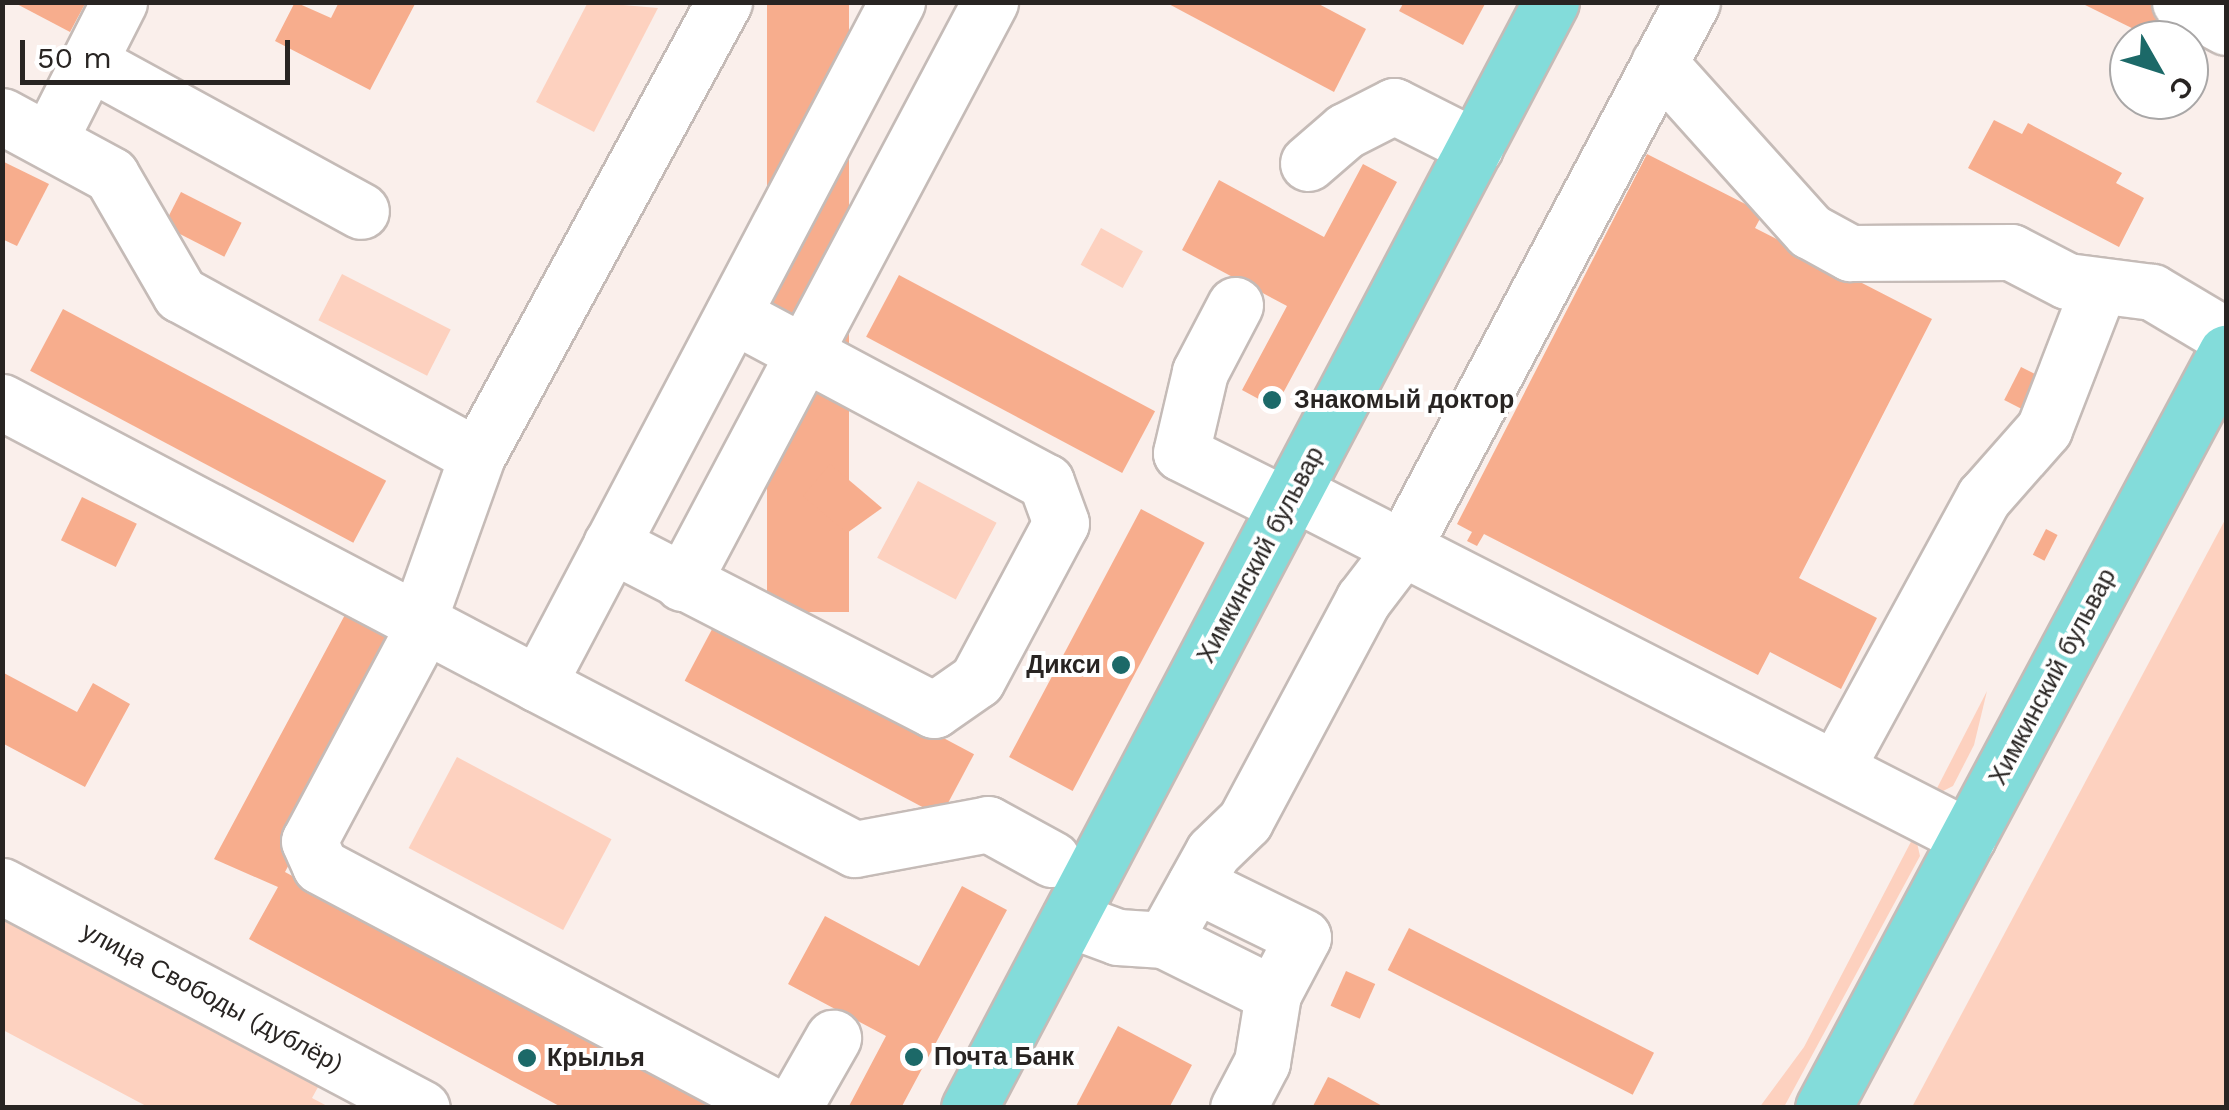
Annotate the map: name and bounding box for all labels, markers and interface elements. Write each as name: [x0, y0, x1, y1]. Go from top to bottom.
scale bar: [25, 20, 295, 82]
north arrow: [2109, 20, 2209, 120]
text: 50 m: [37, 40, 112, 75]
text: С: [2162, 70, 2200, 106]
place label: Знакомый доктор: [1294, 385, 1514, 415]
marker: Знакомый доктор: [1259, 387, 1285, 413]
street label: Химкинский бульвар: [1191, 442, 1331, 668]
street label: Химкинский бульвар: [1983, 564, 2123, 790]
place label: Дикси: [1026, 650, 1101, 680]
marker: Дикси: [1110, 654, 1132, 676]
street label: улица Свободы (дублёр): [76, 916, 348, 1080]
place label: Почта Банк: [934, 1042, 1074, 1072]
place label: Крылья: [547, 1043, 645, 1073]
marker: Почта Банк: [903, 1046, 925, 1068]
marker: Крылья: [516, 1047, 538, 1069]

